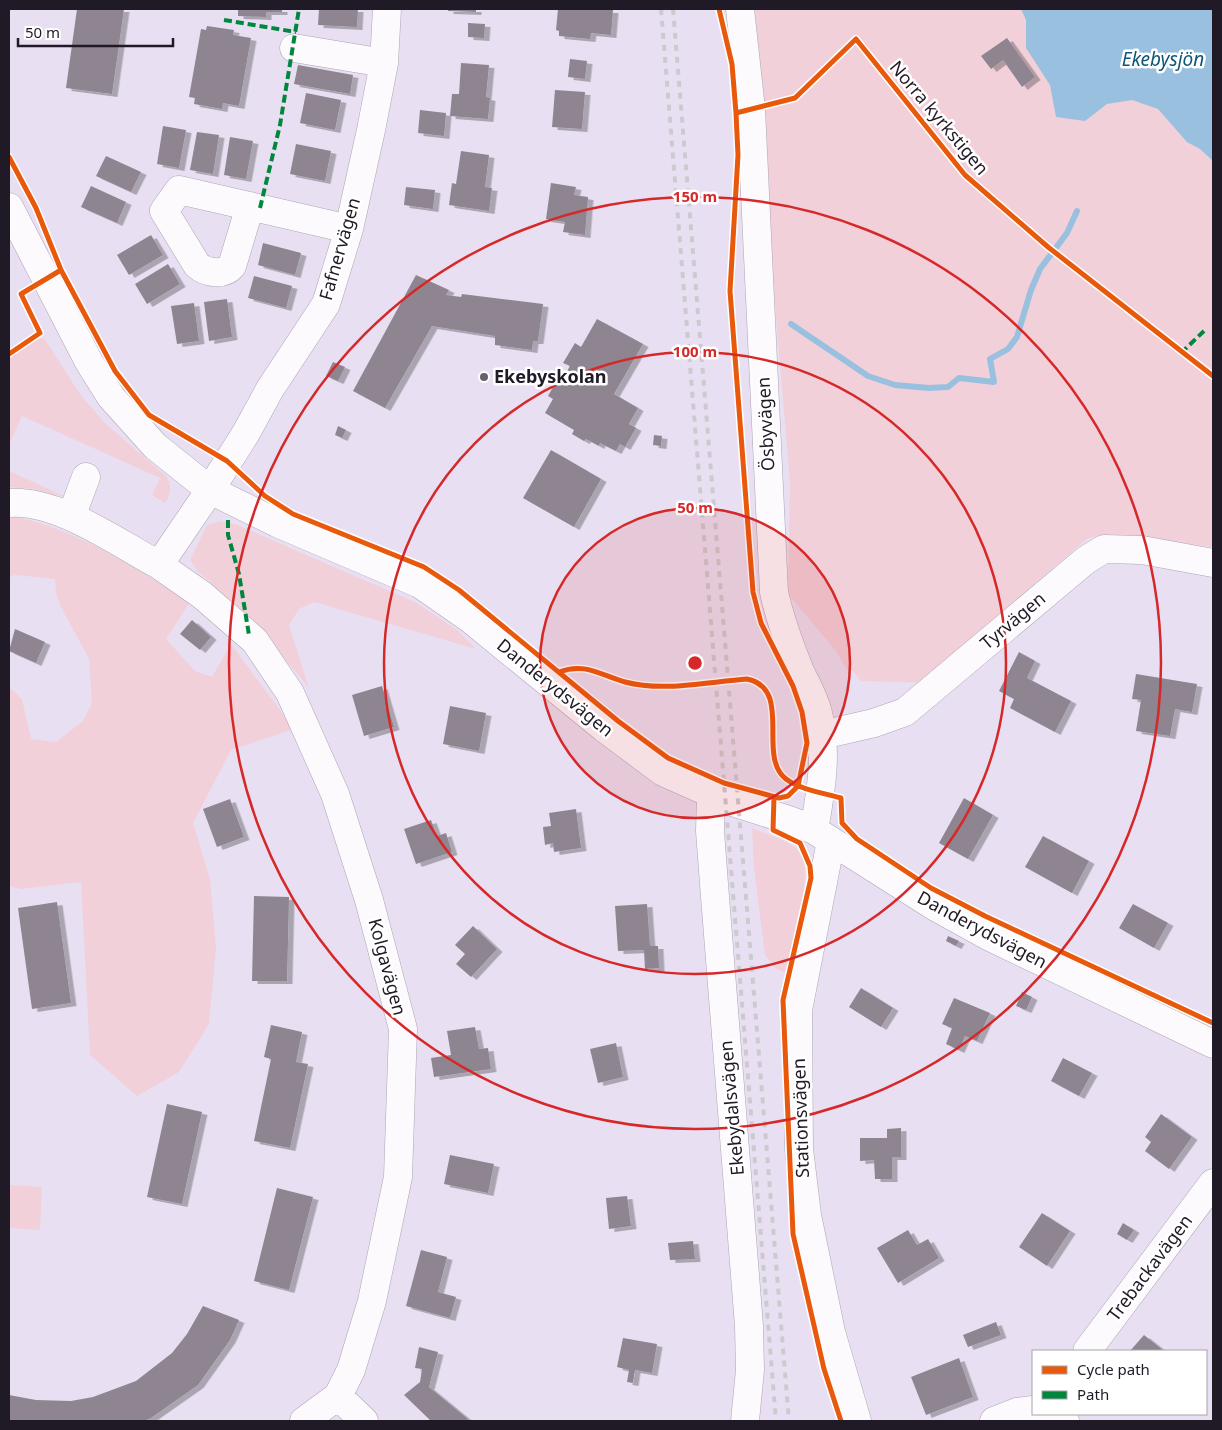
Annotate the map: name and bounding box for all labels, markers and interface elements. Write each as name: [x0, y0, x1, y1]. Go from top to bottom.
scale bar: [18, 15, 172, 47]
text: 50 m: [25, 22, 60, 42]
water label: Ekebysjön: [1122, 46, 1204, 72]
street label: Norra kyrkstigen: [885, 55, 995, 179]
text: 150 m: [673, 186, 717, 206]
street label: Fafnervägen: [313, 194, 365, 303]
text: 100 m: [673, 341, 717, 361]
place label: Ekebyskolan: [494, 364, 607, 388]
marker: Ekebyskolan: [478, 371, 490, 383]
street label: Ösbyvägen: [751, 376, 779, 472]
text: 50 m: [677, 497, 713, 517]
street label: Tyrvägen: [975, 586, 1050, 654]
street label: Danderydsvägen: [492, 633, 619, 742]
centre of rings: [686, 654, 704, 672]
street label: Danderydsvägen: [913, 885, 1051, 973]
street label: Kolgavägen: [364, 916, 412, 1018]
street label: Ekebydalsvägen: [713, 1039, 749, 1177]
street label: Stationsvägen: [786, 1058, 814, 1178]
street label: Trebackavägen: [1101, 1209, 1197, 1326]
legend: [1032, 1350, 1207, 1415]
text: Cycle path: [1077, 1359, 1150, 1379]
text: Path: [1077, 1384, 1109, 1404]

